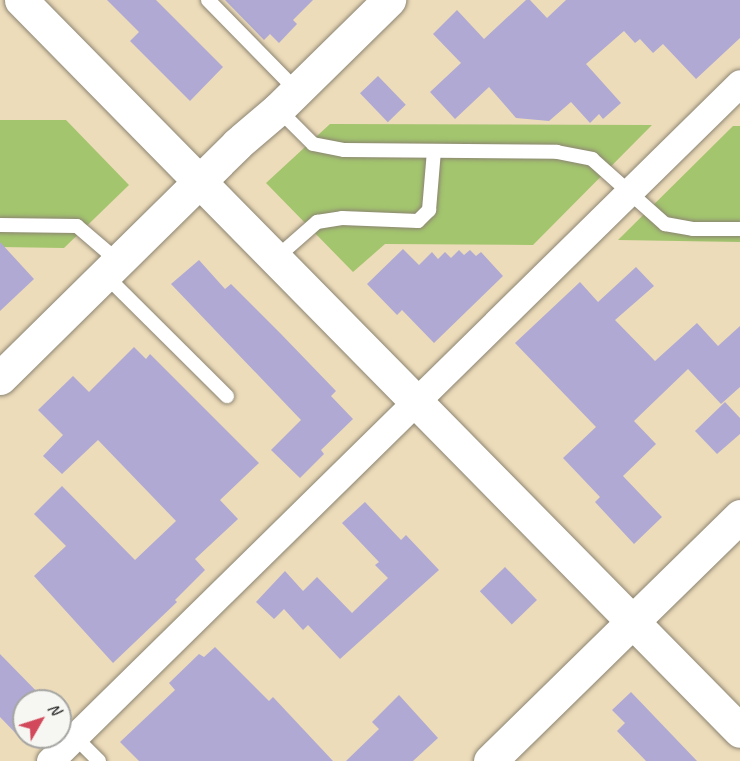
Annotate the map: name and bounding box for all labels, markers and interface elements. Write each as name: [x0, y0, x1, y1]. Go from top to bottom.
north arrow: [12, 689, 72, 749]
text: N: [44, 699, 65, 719]

